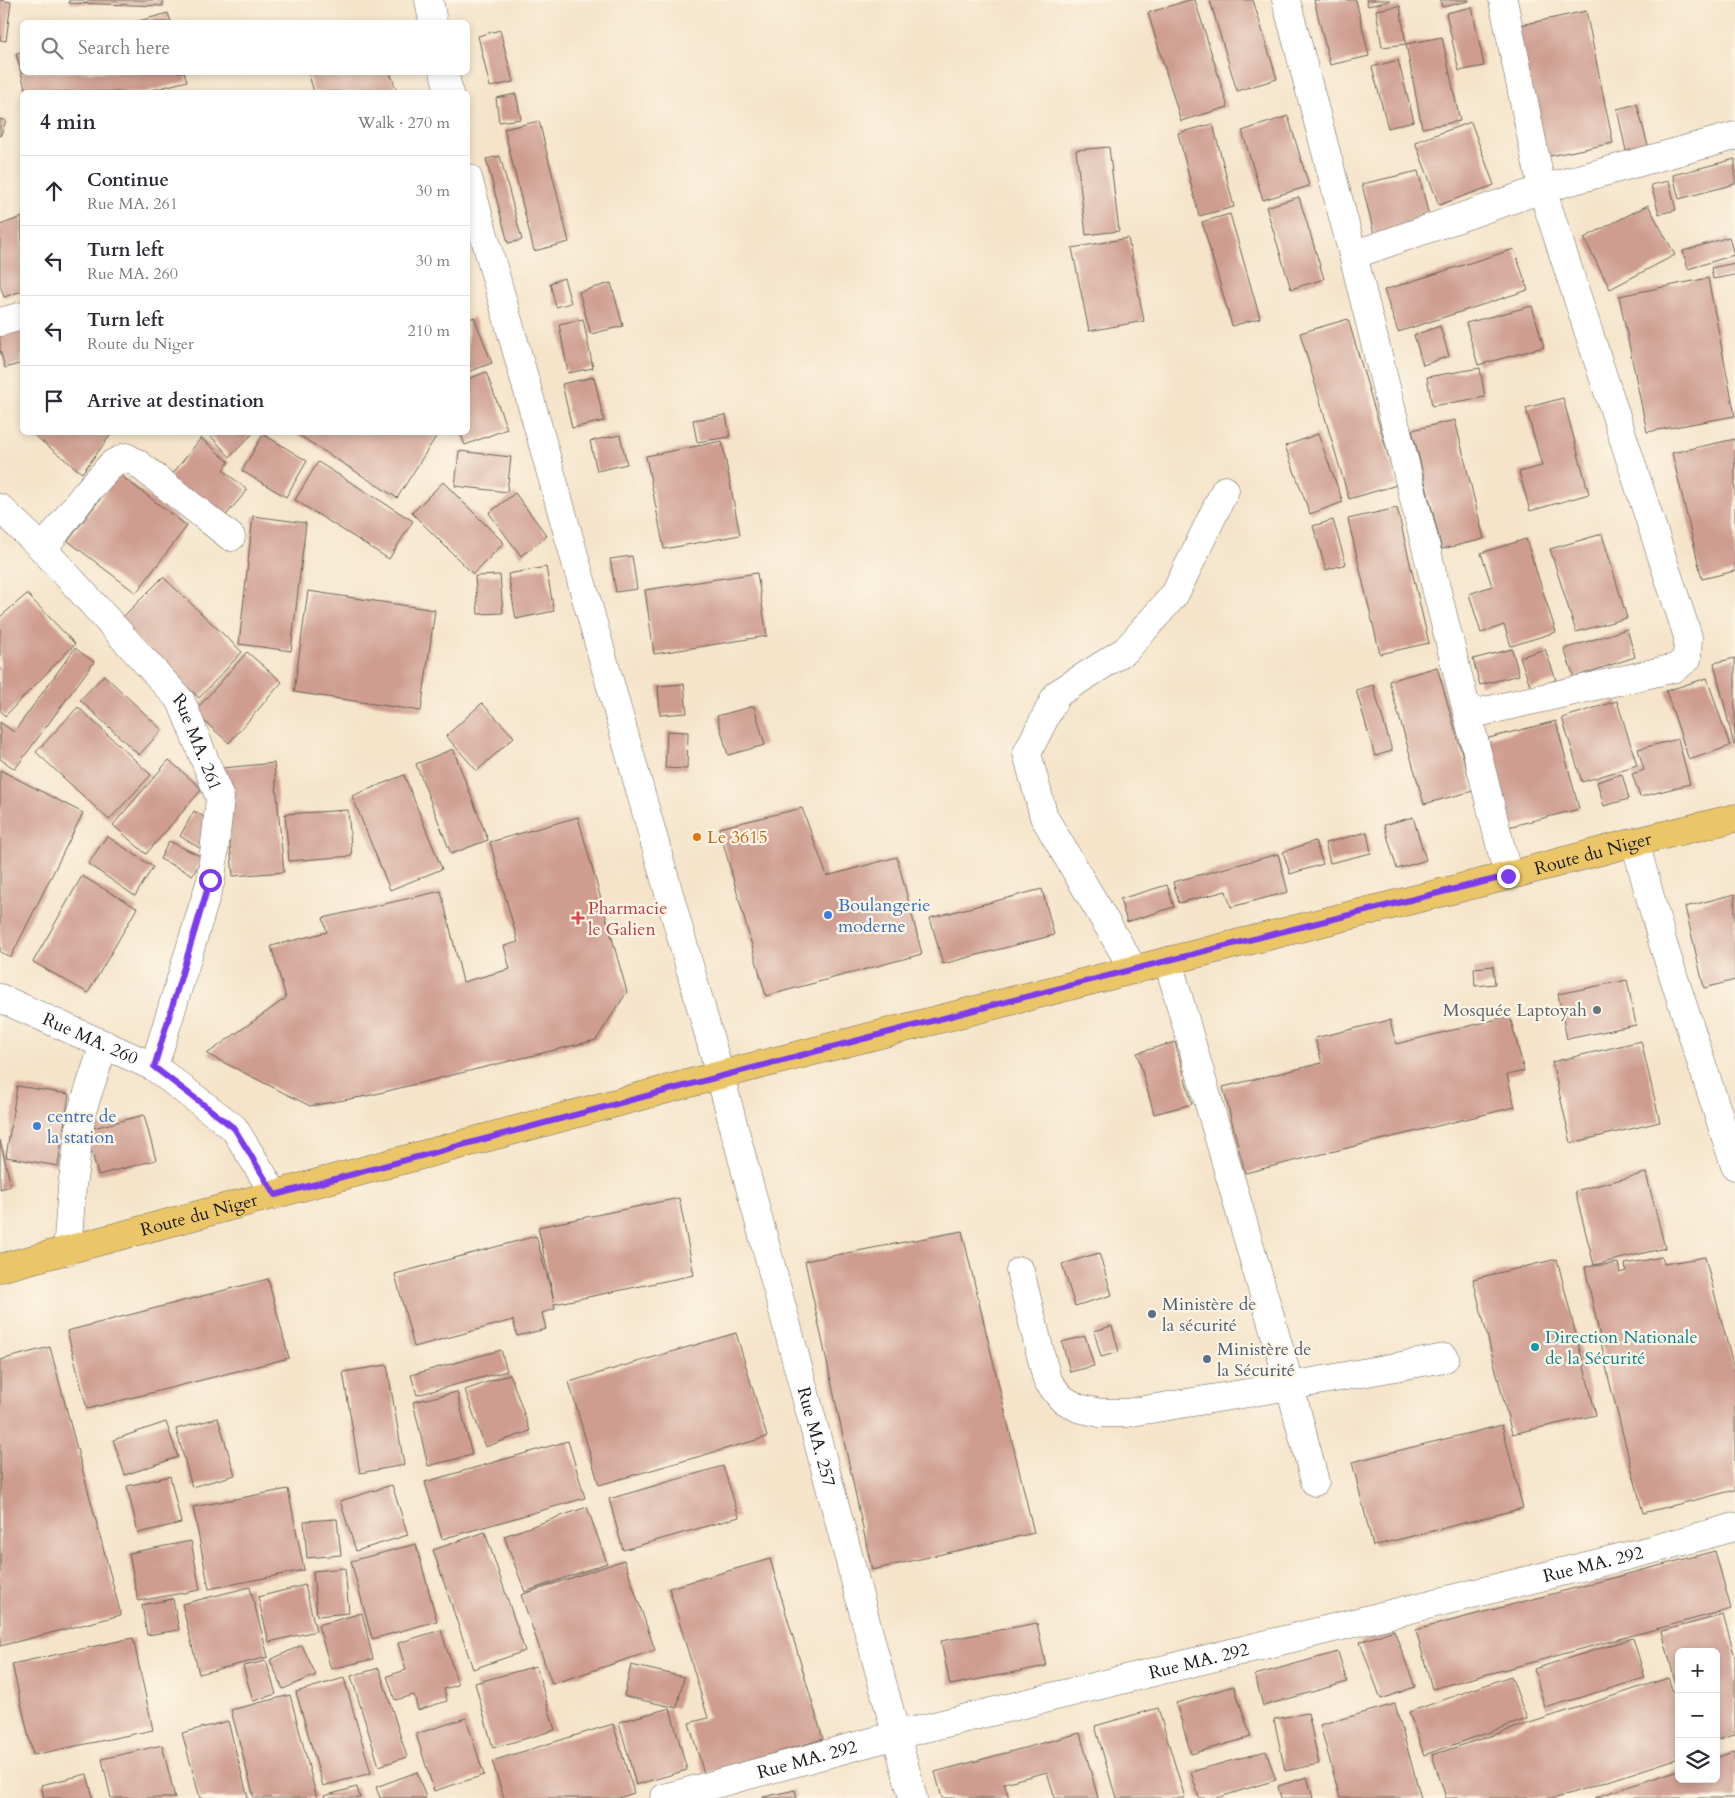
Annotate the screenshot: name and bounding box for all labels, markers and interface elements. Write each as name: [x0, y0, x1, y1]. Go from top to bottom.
search box: [20, 20, 470, 75]
icon: search: [38, 34, 66, 62]
text: Search here: [78, 35, 170, 61]
text: 4 min: [40, 108, 96, 137]
text: Walk · 270 m: [358, 112, 450, 134]
text: Continue: [87, 167, 169, 193]
icon: ahead: [40, 177, 68, 205]
text: 30 m: [416, 180, 450, 202]
text: Rue MA. 261: [87, 193, 178, 215]
text: Turn left: [87, 237, 164, 263]
icon: left: [40, 247, 68, 275]
text: 30 m: [416, 250, 450, 272]
text: Rue MA. 260: [87, 263, 178, 285]
text: Turn left: [87, 307, 164, 333]
icon: left: [40, 317, 68, 345]
text: 210 m: [408, 320, 450, 342]
text: Route du Niger: [87, 333, 194, 355]
icon: arrive: [40, 387, 68, 415]
text: Arrive at destination: [87, 388, 264, 414]
street label: Rue MA. 261: [167, 688, 228, 794]
place label: Le 3615: [707, 825, 768, 850]
street label: Route du Niger: [1531, 826, 1654, 881]
marker: Le 3615: [691, 831, 703, 843]
route end: [1497, 865, 1520, 888]
route start: [199, 869, 222, 892]
place label: Boulangerie moderne: [838, 893, 931, 939]
place label: Pharmacie le Galien: [588, 896, 667, 942]
marker: Boulangerie moderne: [822, 909, 834, 921]
marker: Pharmacie le Galien: [572, 912, 584, 924]
place label: Mosquée Laptoyah: [1443, 998, 1587, 1023]
marker: Mosquée Laptoyah: [1591, 1004, 1603, 1016]
street label: Rue MA. 260: [39, 1006, 142, 1071]
place label: centre de la station: [47, 1104, 117, 1150]
marker: centre de la station: [31, 1120, 43, 1132]
street label: Route du Niger: [138, 1187, 261, 1242]
place label: Ministère de la sécurité: [1162, 1292, 1257, 1338]
marker: Ministère de la sécurité: [1146, 1308, 1158, 1320]
place label: Direction Nationale de la Sécurité: [1545, 1325, 1698, 1371]
place label: Ministère de la Sécurité: [1217, 1337, 1312, 1383]
marker: Direction Nationale de la Sécurité: [1529, 1341, 1541, 1353]
marker: Ministère de la Sécurité: [1201, 1353, 1213, 1365]
street label: Rue MA. 257: [791, 1384, 842, 1489]
street label: Rue MA. 292: [1540, 1540, 1646, 1589]
street label: Rue MA. 292: [1146, 1637, 1251, 1685]
map controls: [1675, 1648, 1720, 1783]
button: +: [1675, 1648, 1720, 1693]
button: −: [1675, 1693, 1720, 1738]
street label: Rue MA. 292: [754, 1734, 860, 1785]
button: layers: [1675, 1738, 1720, 1783]

